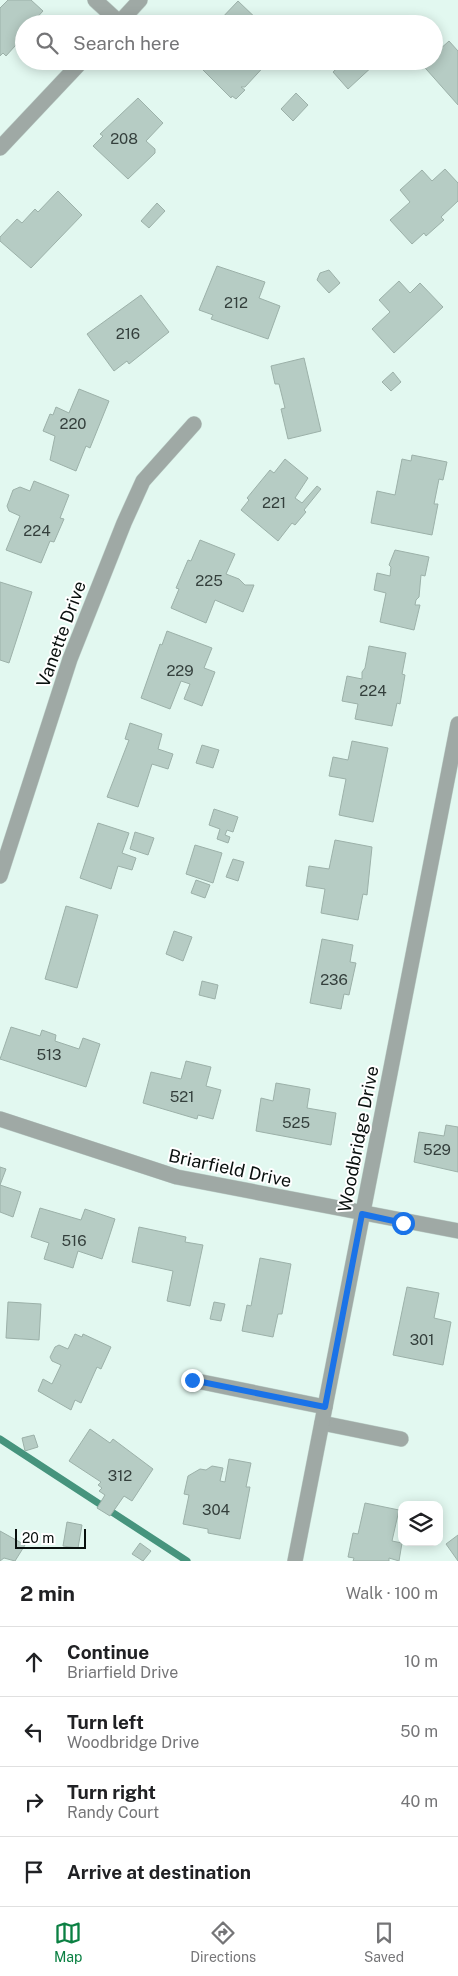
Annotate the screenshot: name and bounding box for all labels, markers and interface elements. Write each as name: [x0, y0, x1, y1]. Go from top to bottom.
search box: [15, 15, 443, 70]
icon: search: [33, 29, 61, 57]
text: Search here: [73, 32, 180, 54]
house number: 208: [110, 130, 138, 147]
house number: 212: [224, 294, 248, 311]
house number: 216: [116, 325, 140, 342]
house number: 220: [59, 415, 87, 432]
house number: 221: [262, 494, 286, 511]
house number: 224: [23, 522, 51, 539]
house number: 225: [195, 572, 223, 589]
street label: Vanette Drive: [32, 578, 90, 690]
house number: 229: [166, 662, 194, 679]
house number: 224: [359, 682, 387, 699]
house number: 236: [320, 971, 348, 988]
house number: 513: [36, 1046, 62, 1063]
street label: Woodbridge Drive: [333, 1064, 383, 1214]
house number: 521: [170, 1088, 194, 1105]
house number: 525: [282, 1114, 310, 1131]
house number: 529: [423, 1141, 451, 1158]
street label: Briarfield Drive: [167, 1145, 293, 1191]
route start: [392, 1212, 415, 1235]
house number: 516: [61, 1232, 87, 1249]
house number: 301: [410, 1331, 434, 1348]
route end: [181, 1369, 204, 1392]
house number: 312: [108, 1467, 132, 1484]
house number: 304: [202, 1501, 230, 1518]
map controls: [398, 1501, 443, 1546]
button: layers: [398, 1501, 443, 1546]
scale bar: [15, 1526, 86, 1549]
text: 20 m: [22, 1530, 54, 1546]
text: 2 min: [20, 1581, 75, 1606]
text: Walk · 100 m: [346, 1584, 438, 1603]
text: Continue: [67, 1641, 149, 1663]
icon: ahead: [20, 1648, 48, 1676]
text: 10 m: [404, 1652, 438, 1671]
text: Briarfield Drive: [67, 1663, 178, 1682]
text: Turn left: [67, 1711, 144, 1733]
icon: left: [20, 1718, 48, 1746]
text: 50 m: [400, 1722, 438, 1741]
text: Woodbridge Drive: [67, 1733, 199, 1752]
text: Turn right: [67, 1781, 156, 1803]
icon: right: [20, 1788, 48, 1816]
text: 40 m: [400, 1792, 438, 1811]
text: Randy Court: [67, 1803, 159, 1822]
icon: arrive: [20, 1858, 48, 1886]
text: Arrive at destination: [67, 1861, 251, 1883]
tab: Map: [54, 1919, 82, 1965]
tab: Directions: [190, 1919, 256, 1965]
tab: Saved: [364, 1919, 404, 1965]

